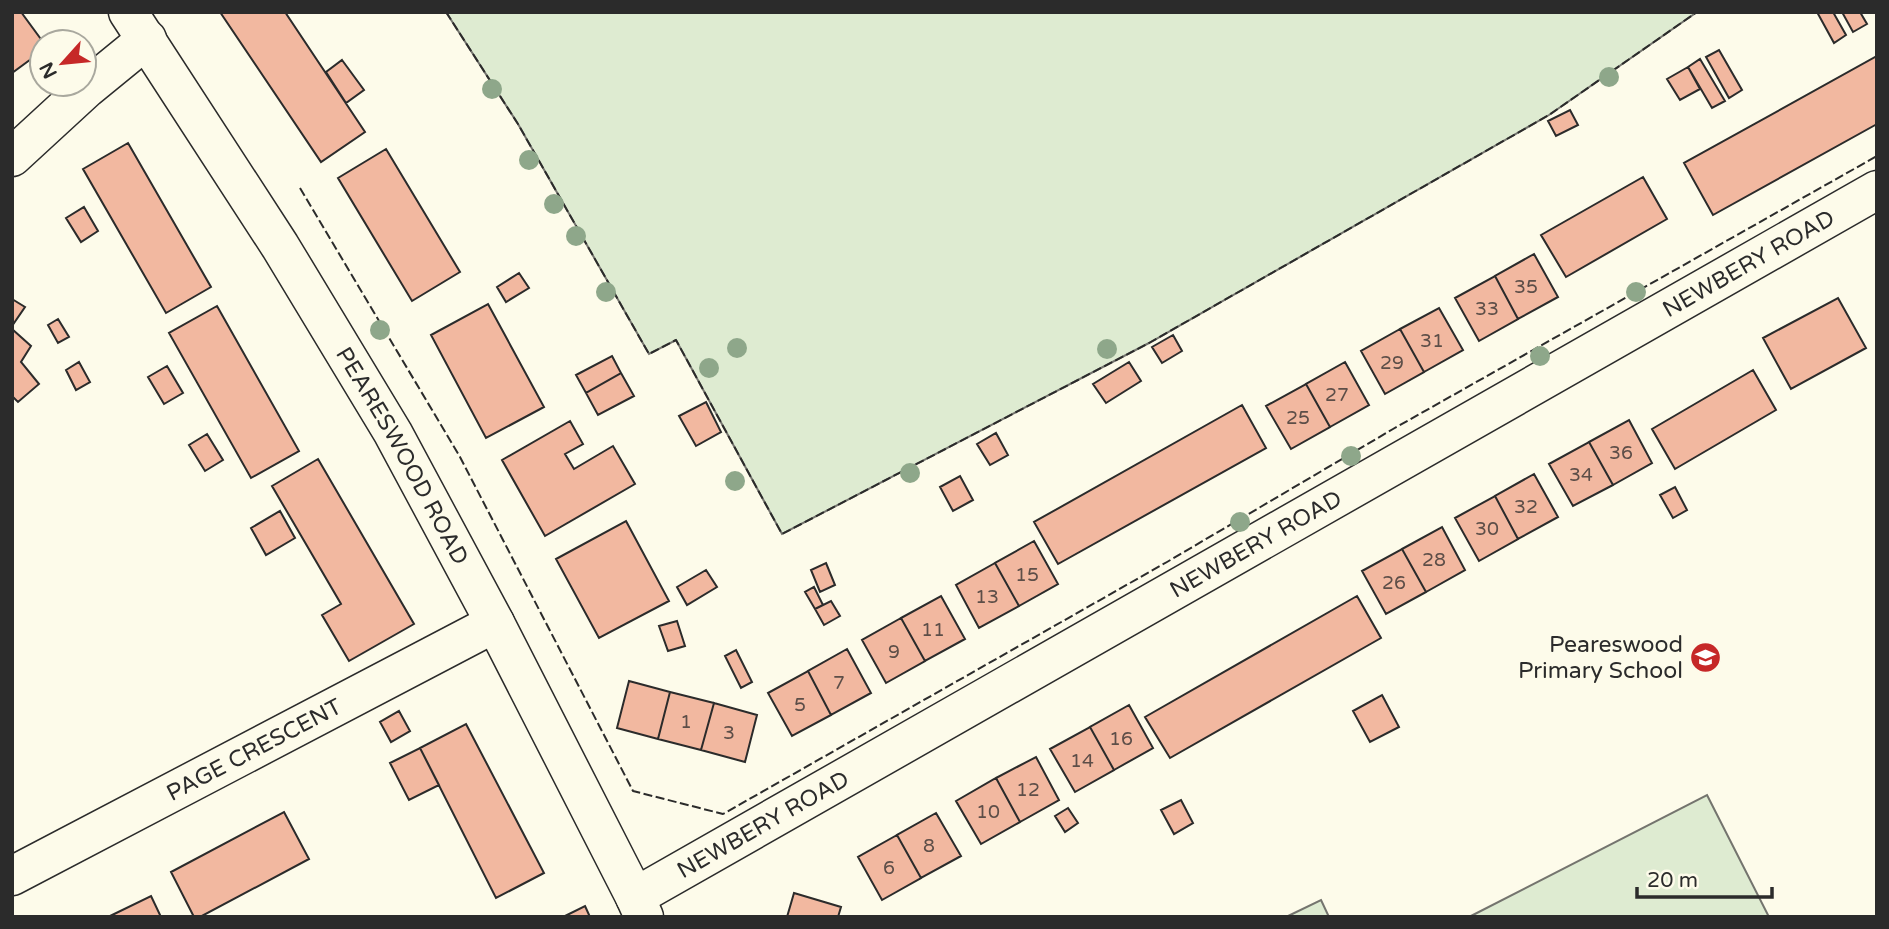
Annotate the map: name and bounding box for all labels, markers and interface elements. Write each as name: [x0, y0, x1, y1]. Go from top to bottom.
north arrow: [28, 28, 98, 98]
text: N: [35, 58, 62, 82]
street label: NEWBERY ROAD: [1658, 204, 1840, 324]
house number: 35: [1514, 276, 1538, 298]
house number: 33: [1475, 298, 1499, 320]
house number: 31: [1420, 330, 1444, 352]
street label: PEARESWOOD ROAD: [329, 342, 474, 570]
house number: 29: [1380, 352, 1404, 374]
house number: 27: [1325, 384, 1349, 406]
house number: 25: [1286, 407, 1310, 429]
house number: 36: [1609, 442, 1633, 464]
house number: 34: [1569, 464, 1593, 486]
street label: NEWBERY ROAD: [1165, 485, 1347, 605]
house number: 32: [1514, 496, 1538, 518]
house number: 30: [1475, 518, 1499, 540]
house number: 28: [1422, 549, 1446, 571]
house number: 15: [1015, 564, 1039, 586]
house number: 26: [1382, 572, 1406, 594]
house number: 13: [975, 586, 999, 608]
house number: 11: [921, 619, 945, 641]
place label: Peareswood Primary School: [1518, 631, 1683, 685]
school or university icon: Peareswood Primary School: [1689, 640, 1723, 674]
house number: 9: [888, 641, 900, 663]
house number: 7: [833, 672, 845, 694]
street label: PAGE CRESCENT: [162, 693, 347, 808]
house number: 5: [794, 694, 806, 716]
house number: 1: [680, 711, 692, 733]
house number: 3: [723, 722, 735, 744]
house number: 16: [1109, 728, 1133, 750]
house number: 14: [1070, 750, 1094, 772]
street label: NEWBERY ROAD: [672, 765, 854, 885]
house number: 12: [1016, 779, 1040, 801]
house number: 10: [976, 801, 1000, 823]
house number: 8: [923, 835, 935, 857]
scale bar: [1637, 856, 1772, 900]
house number: 6: [883, 857, 895, 879]
text: 20 m: [1647, 868, 1698, 893]

